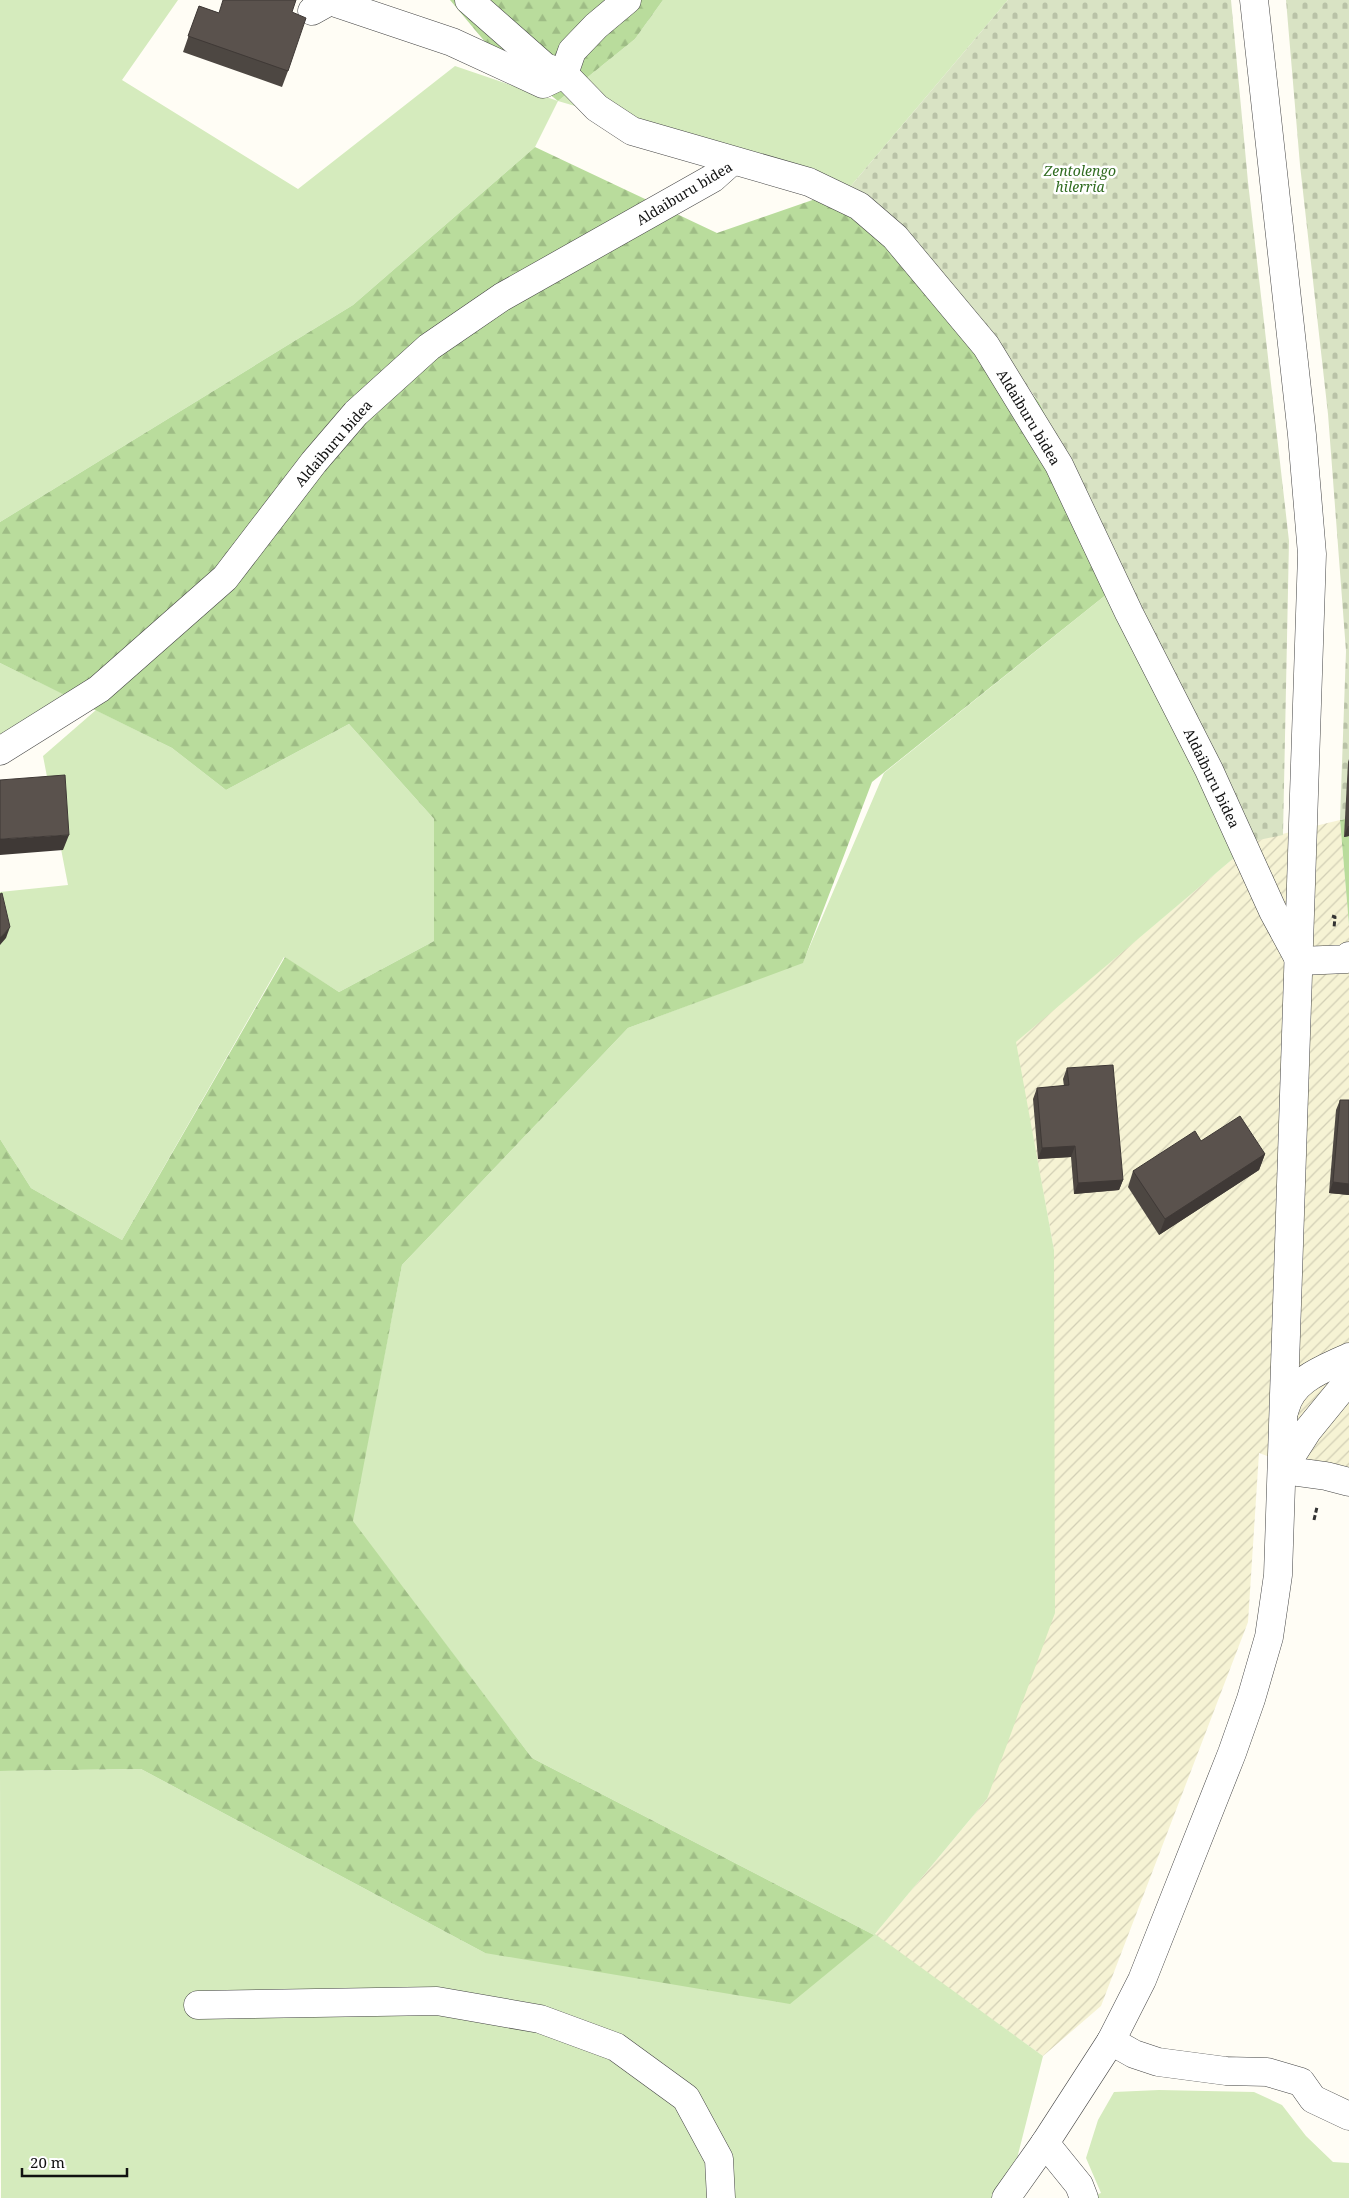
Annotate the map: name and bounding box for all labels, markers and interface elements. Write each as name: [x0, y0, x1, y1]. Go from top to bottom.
street label: Aldaiburu bidea: [632, 157, 736, 229]
park label: Zentolengo hilerria: [1043, 161, 1116, 196]
street label: Aldaiburu bidea: [993, 365, 1065, 469]
street label: Aldaiburu bidea: [290, 396, 376, 490]
street label: Aldaiburu bidea: [1180, 725, 1244, 831]
scale bar: [22, 2146, 128, 2178]
text: 20 m: [30, 2152, 65, 2172]

